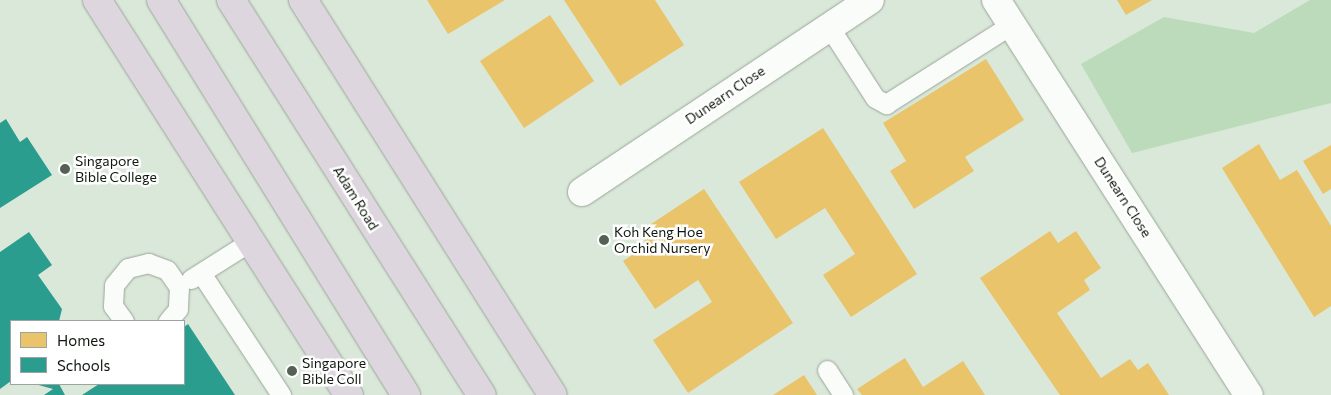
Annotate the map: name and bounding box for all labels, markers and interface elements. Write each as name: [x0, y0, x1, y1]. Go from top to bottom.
street label: Dunearn Close: [682, 62, 768, 128]
place label: Singapore Bible College: [75, 153, 157, 186]
street label: Dunearn Close: [1091, 154, 1155, 240]
marker: Singapore Bible College: [59, 163, 71, 175]
street label: Adam Road: [330, 163, 382, 233]
place label: Koh Keng Hoe Orchid Nursery: [614, 224, 710, 256]
marker: Koh Keng Hoe Orchid Nursery: [598, 234, 610, 246]
legend: [10, 320, 185, 385]
text: Homes: [57, 331, 105, 349]
place label: Singapore Bible Coll: [302, 355, 366, 388]
text: Schools: [57, 356, 110, 374]
marker: Singapore Bible Coll: [286, 365, 298, 377]

